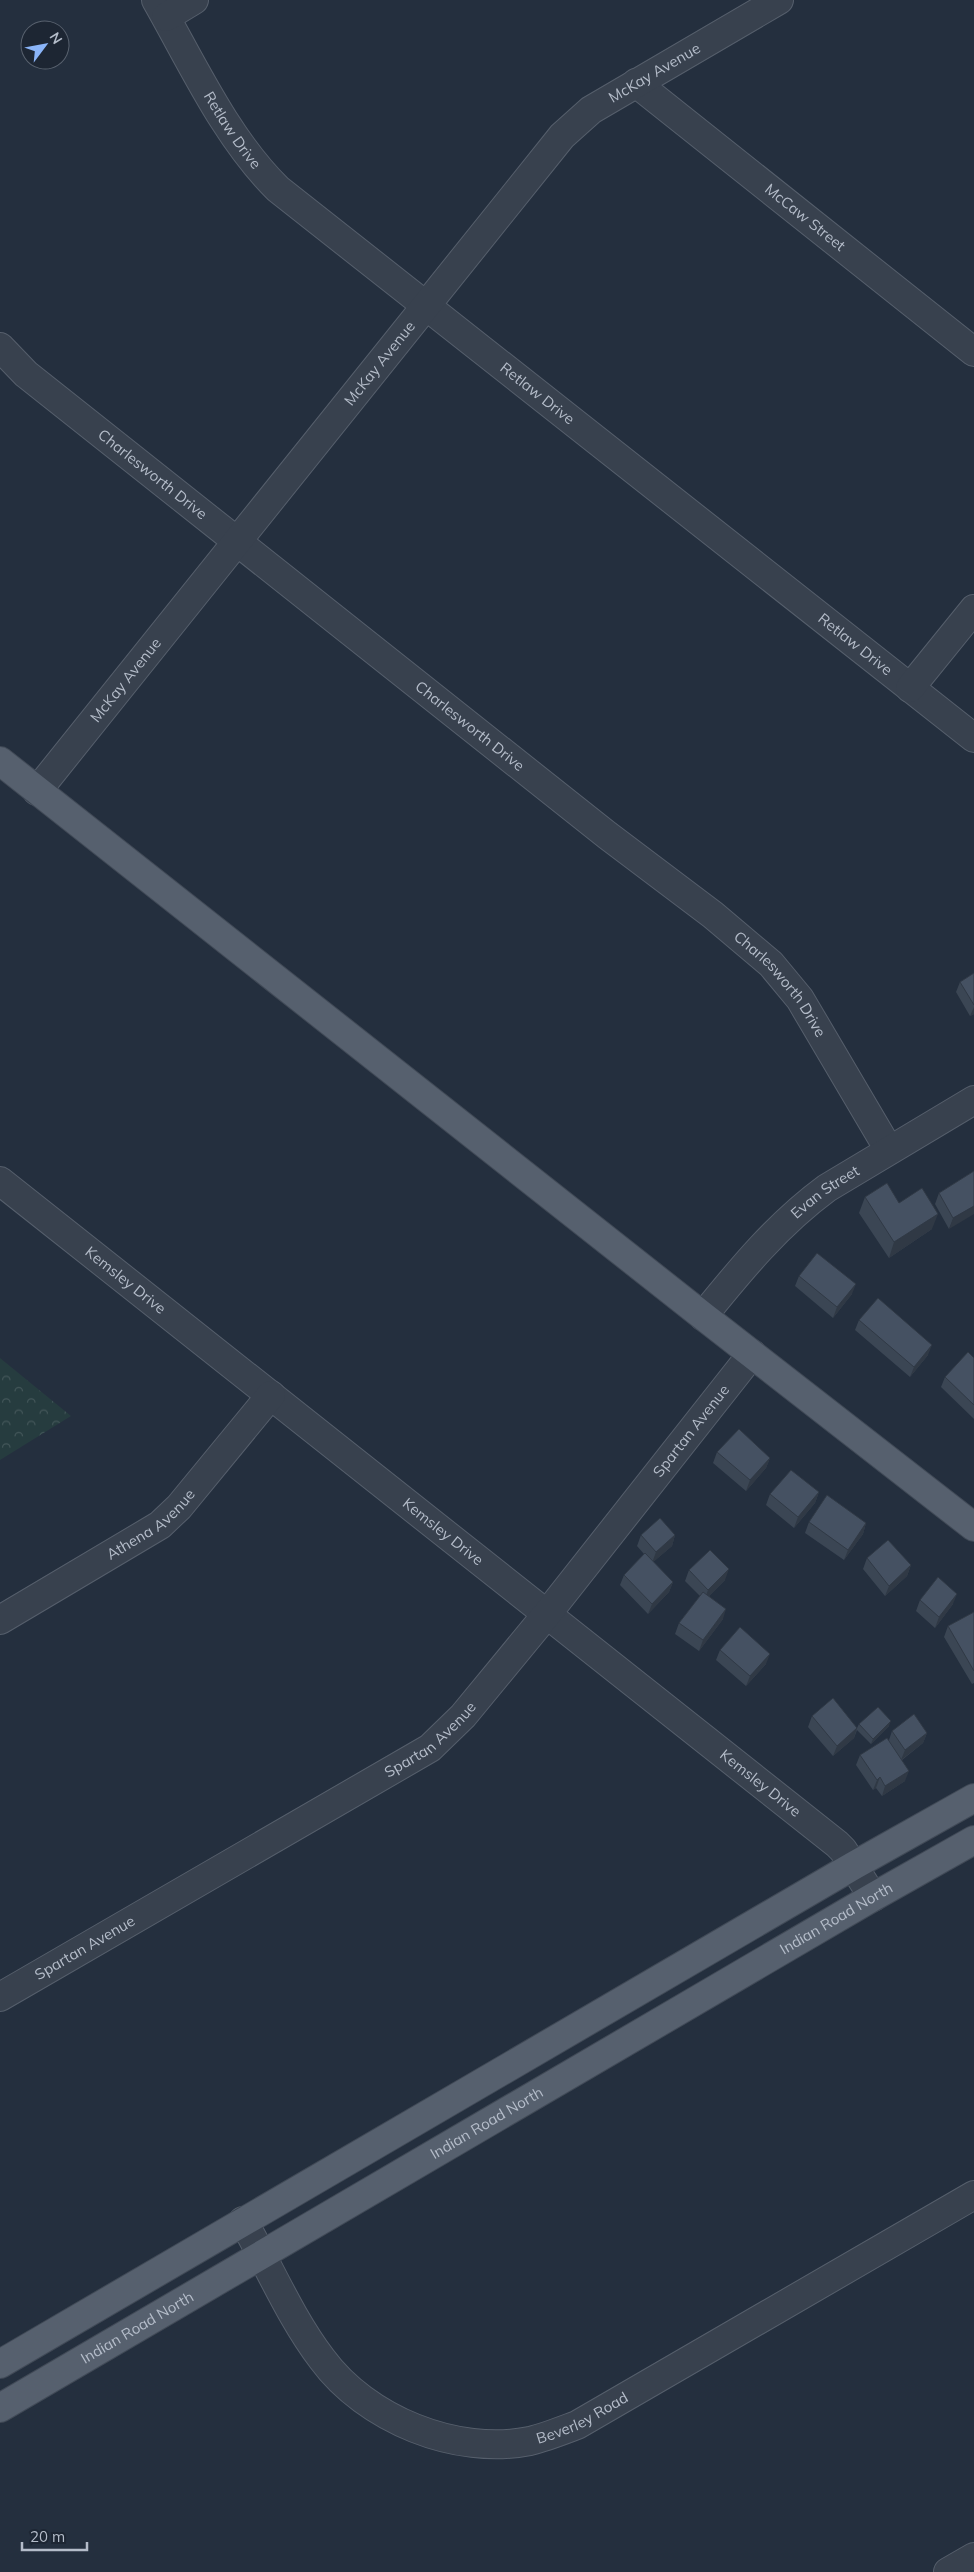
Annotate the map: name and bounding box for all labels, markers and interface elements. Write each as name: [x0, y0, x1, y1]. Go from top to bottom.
north arrow: [20, 20, 70, 70]
text: N: [46, 29, 66, 47]
street label: McKay Avenue: [605, 38, 704, 107]
street label: Retlaw Drive: [200, 88, 265, 173]
street label: McCaw Street: [761, 179, 849, 255]
street label: McKay Avenue: [340, 317, 419, 409]
street label: Retlaw Drive: [497, 358, 579, 428]
street label: Charlesworth Drive: [94, 425, 211, 523]
street label: Retlaw Drive: [815, 609, 897, 679]
street label: McKay Avenue: [86, 634, 165, 726]
street label: Charlesworth Drive: [412, 677, 529, 775]
street label: Charlesworth Drive: [730, 927, 830, 1040]
street label: Evan Street: [787, 1161, 863, 1222]
street label: Kemsley Drive: [81, 1242, 170, 1318]
street label: Spartan Avenue: [649, 1381, 733, 1481]
street label: Athena Avenue: [103, 1485, 199, 1564]
street label: Kemsley Drive: [399, 1494, 487, 1569]
street label: Spartan Avenue: [381, 1698, 480, 1781]
street label: Kemsley Drive: [716, 1745, 805, 1821]
street label: Indian Road North: [776, 1878, 896, 1958]
street label: Spartan Avenue: [31, 1911, 138, 1984]
street label: Indian Road North: [427, 2082, 546, 2163]
street label: Indian Road North: [77, 2287, 197, 2368]
street label: Beverley Road: [534, 2387, 631, 2448]
scale bar: [22, 2520, 88, 2552]
text: 20 m: [30, 2527, 65, 2546]

